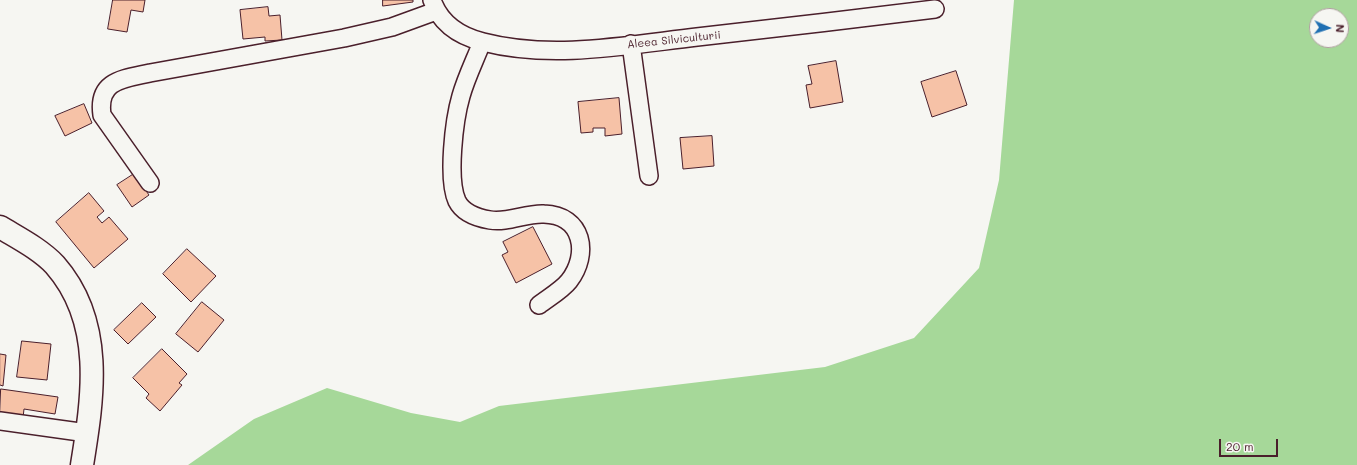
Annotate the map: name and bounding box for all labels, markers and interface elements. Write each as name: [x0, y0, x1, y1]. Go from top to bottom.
north arrow: [1309, 8, 1349, 48]
text: N: [1333, 24, 1348, 33]
street label: Aleea Silviculturii: [626, 29, 722, 51]
scale bar: [1221, 431, 1280, 457]
text: 20 m: [1226, 438, 1254, 454]

